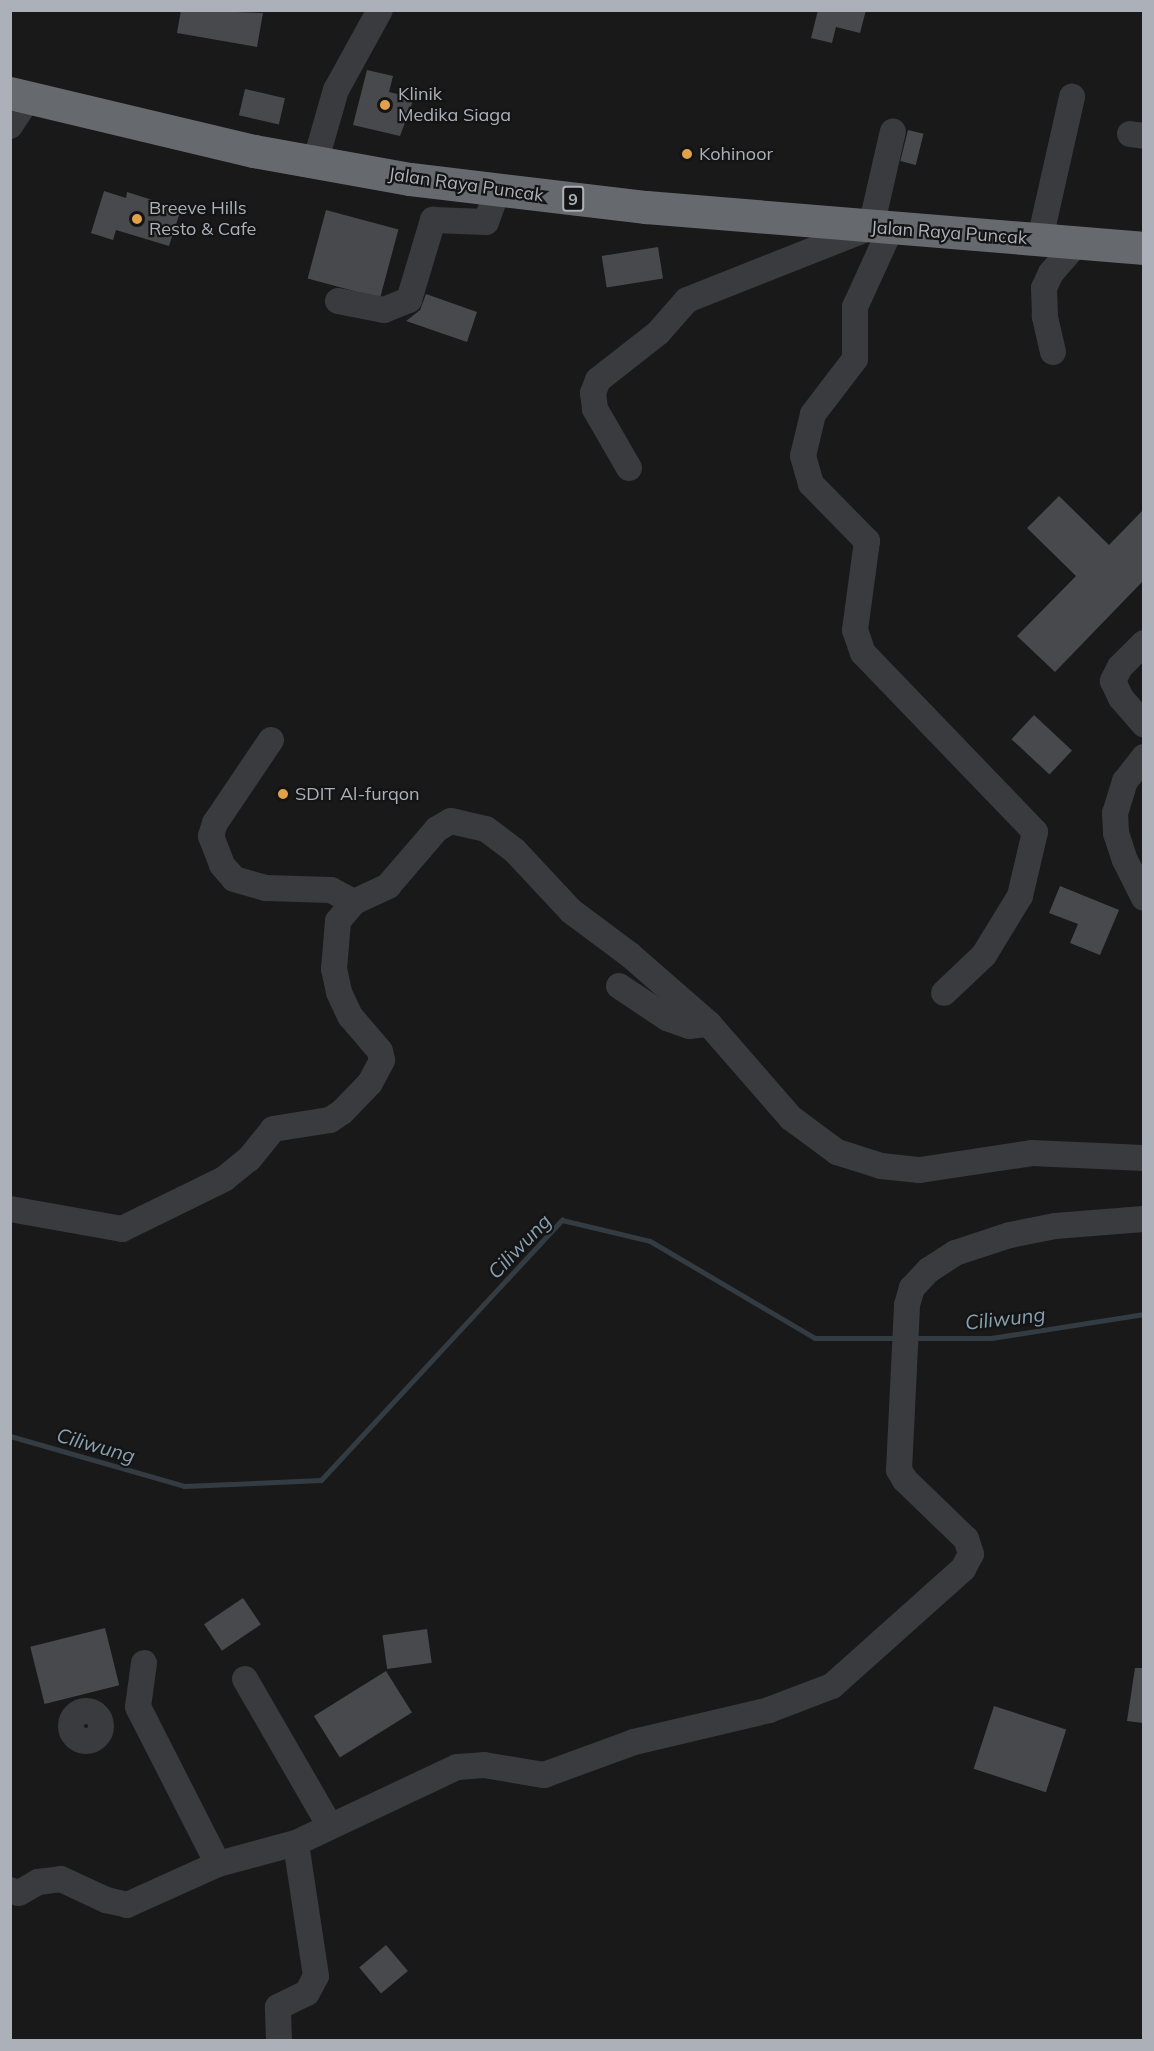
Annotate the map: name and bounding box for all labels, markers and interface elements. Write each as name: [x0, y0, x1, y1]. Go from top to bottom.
place label: Klinik Medika Siaga: [398, 84, 511, 127]
marker: Klinik Medika Siaga: [376, 96, 394, 114]
place label: Kohinoor: [699, 143, 773, 165]
marker: Kohinoor: [680, 147, 694, 161]
street label: Jalan Raya Puncak: [387, 163, 545, 207]
road number: 9: [561, 186, 585, 212]
place label: Breeve Hills Resto & Cafe: [149, 198, 256, 240]
marker: Breeve Hills Resto & Cafe: [130, 212, 144, 226]
street label: Jalan Raya Puncak: [870, 217, 1028, 249]
place label: SDIT Al-furqon: [295, 783, 420, 805]
marker: SDIT Al-furqon: [276, 787, 290, 801]
water label: Ciliwung: [482, 1209, 556, 1283]
water label: Ciliwung: [964, 1302, 1046, 1334]
water label: Ciliwung: [54, 1422, 138, 1468]

